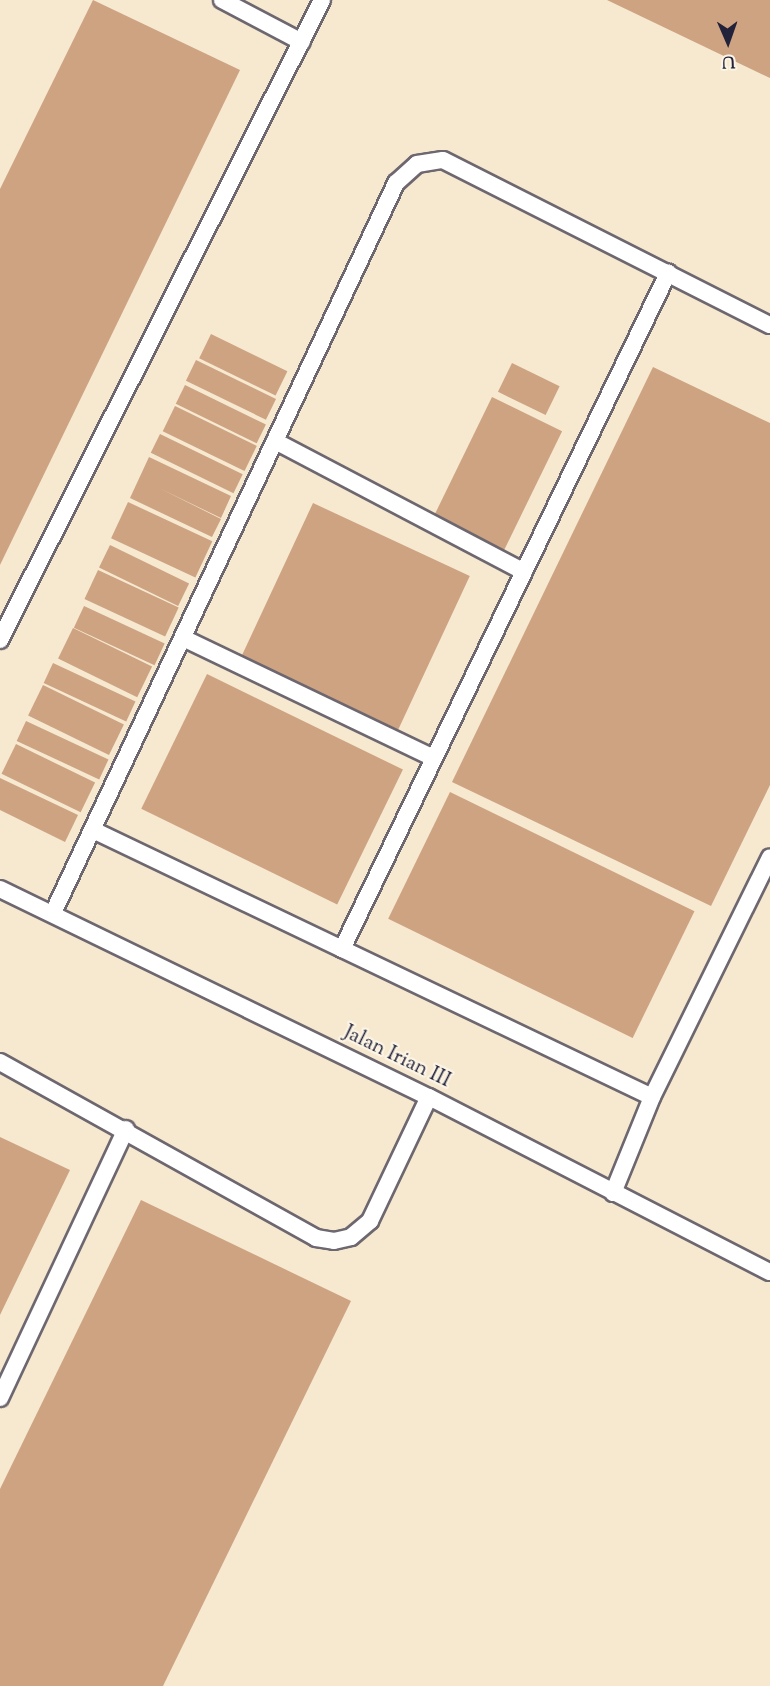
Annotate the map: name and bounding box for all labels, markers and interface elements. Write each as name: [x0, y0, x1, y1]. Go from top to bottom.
north arrow: [698, 12, 758, 72]
text: U: [722, 49, 736, 72]
street label: Jalan Irian III: [339, 1020, 455, 1094]

